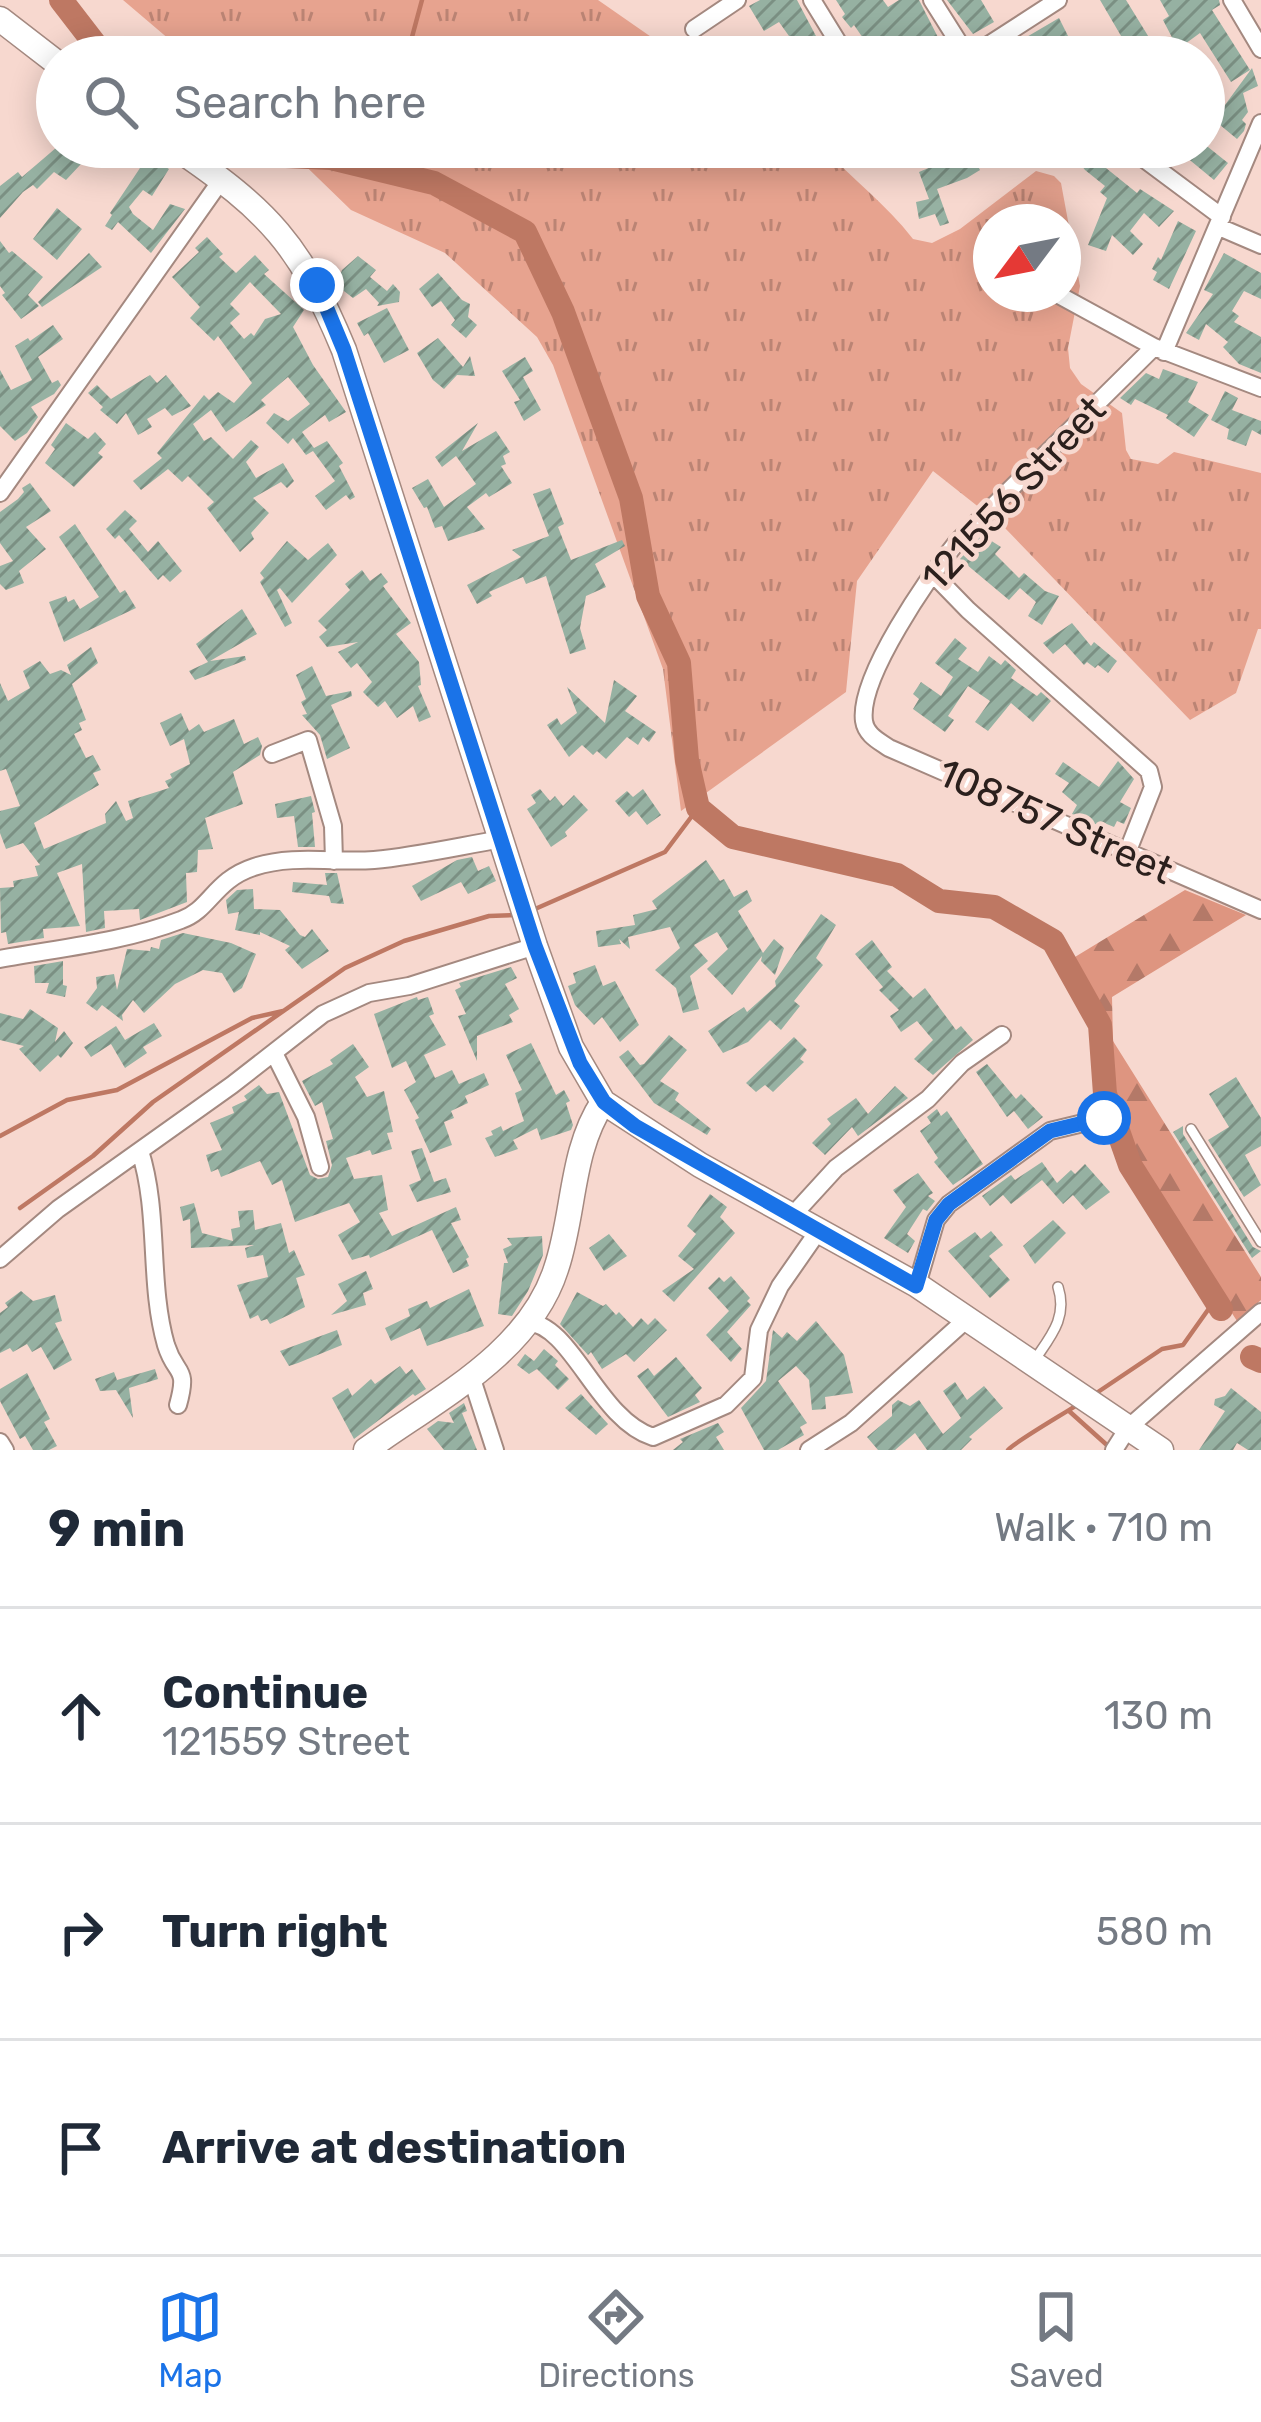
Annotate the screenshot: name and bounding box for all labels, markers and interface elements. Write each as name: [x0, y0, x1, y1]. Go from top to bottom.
search box: [36, 36, 1225, 168]
icon: search: [78, 69, 144, 135]
text: Search here: [174, 76, 426, 129]
north arrow: [973, 204, 1081, 312]
route end: [290, 258, 344, 312]
street label: 121556 Street: [912, 387, 1115, 600]
street label: 108757 Street: [931, 750, 1180, 894]
route start: [1077, 1091, 1131, 1145]
text: 9 min: [48, 1498, 186, 1559]
text: Walk · 710 m: [994, 1505, 1213, 1551]
text: Continue: [162, 1666, 368, 1719]
icon: ahead: [48, 1683, 114, 1749]
text: 130 m: [1104, 1693, 1213, 1739]
text: 121559 Street: [162, 1719, 410, 1765]
icon: right: [48, 1899, 114, 1965]
text: Turn right: [162, 1905, 388, 1958]
text: 580 m: [1096, 1909, 1213, 1955]
icon: arrive: [48, 2115, 114, 2181]
text: Arrive at destination: [162, 2121, 627, 2174]
tab: Map: [157, 2284, 223, 2395]
tab: Directions: [538, 2284, 695, 2395]
tab: Saved: [1009, 2284, 1104, 2395]

